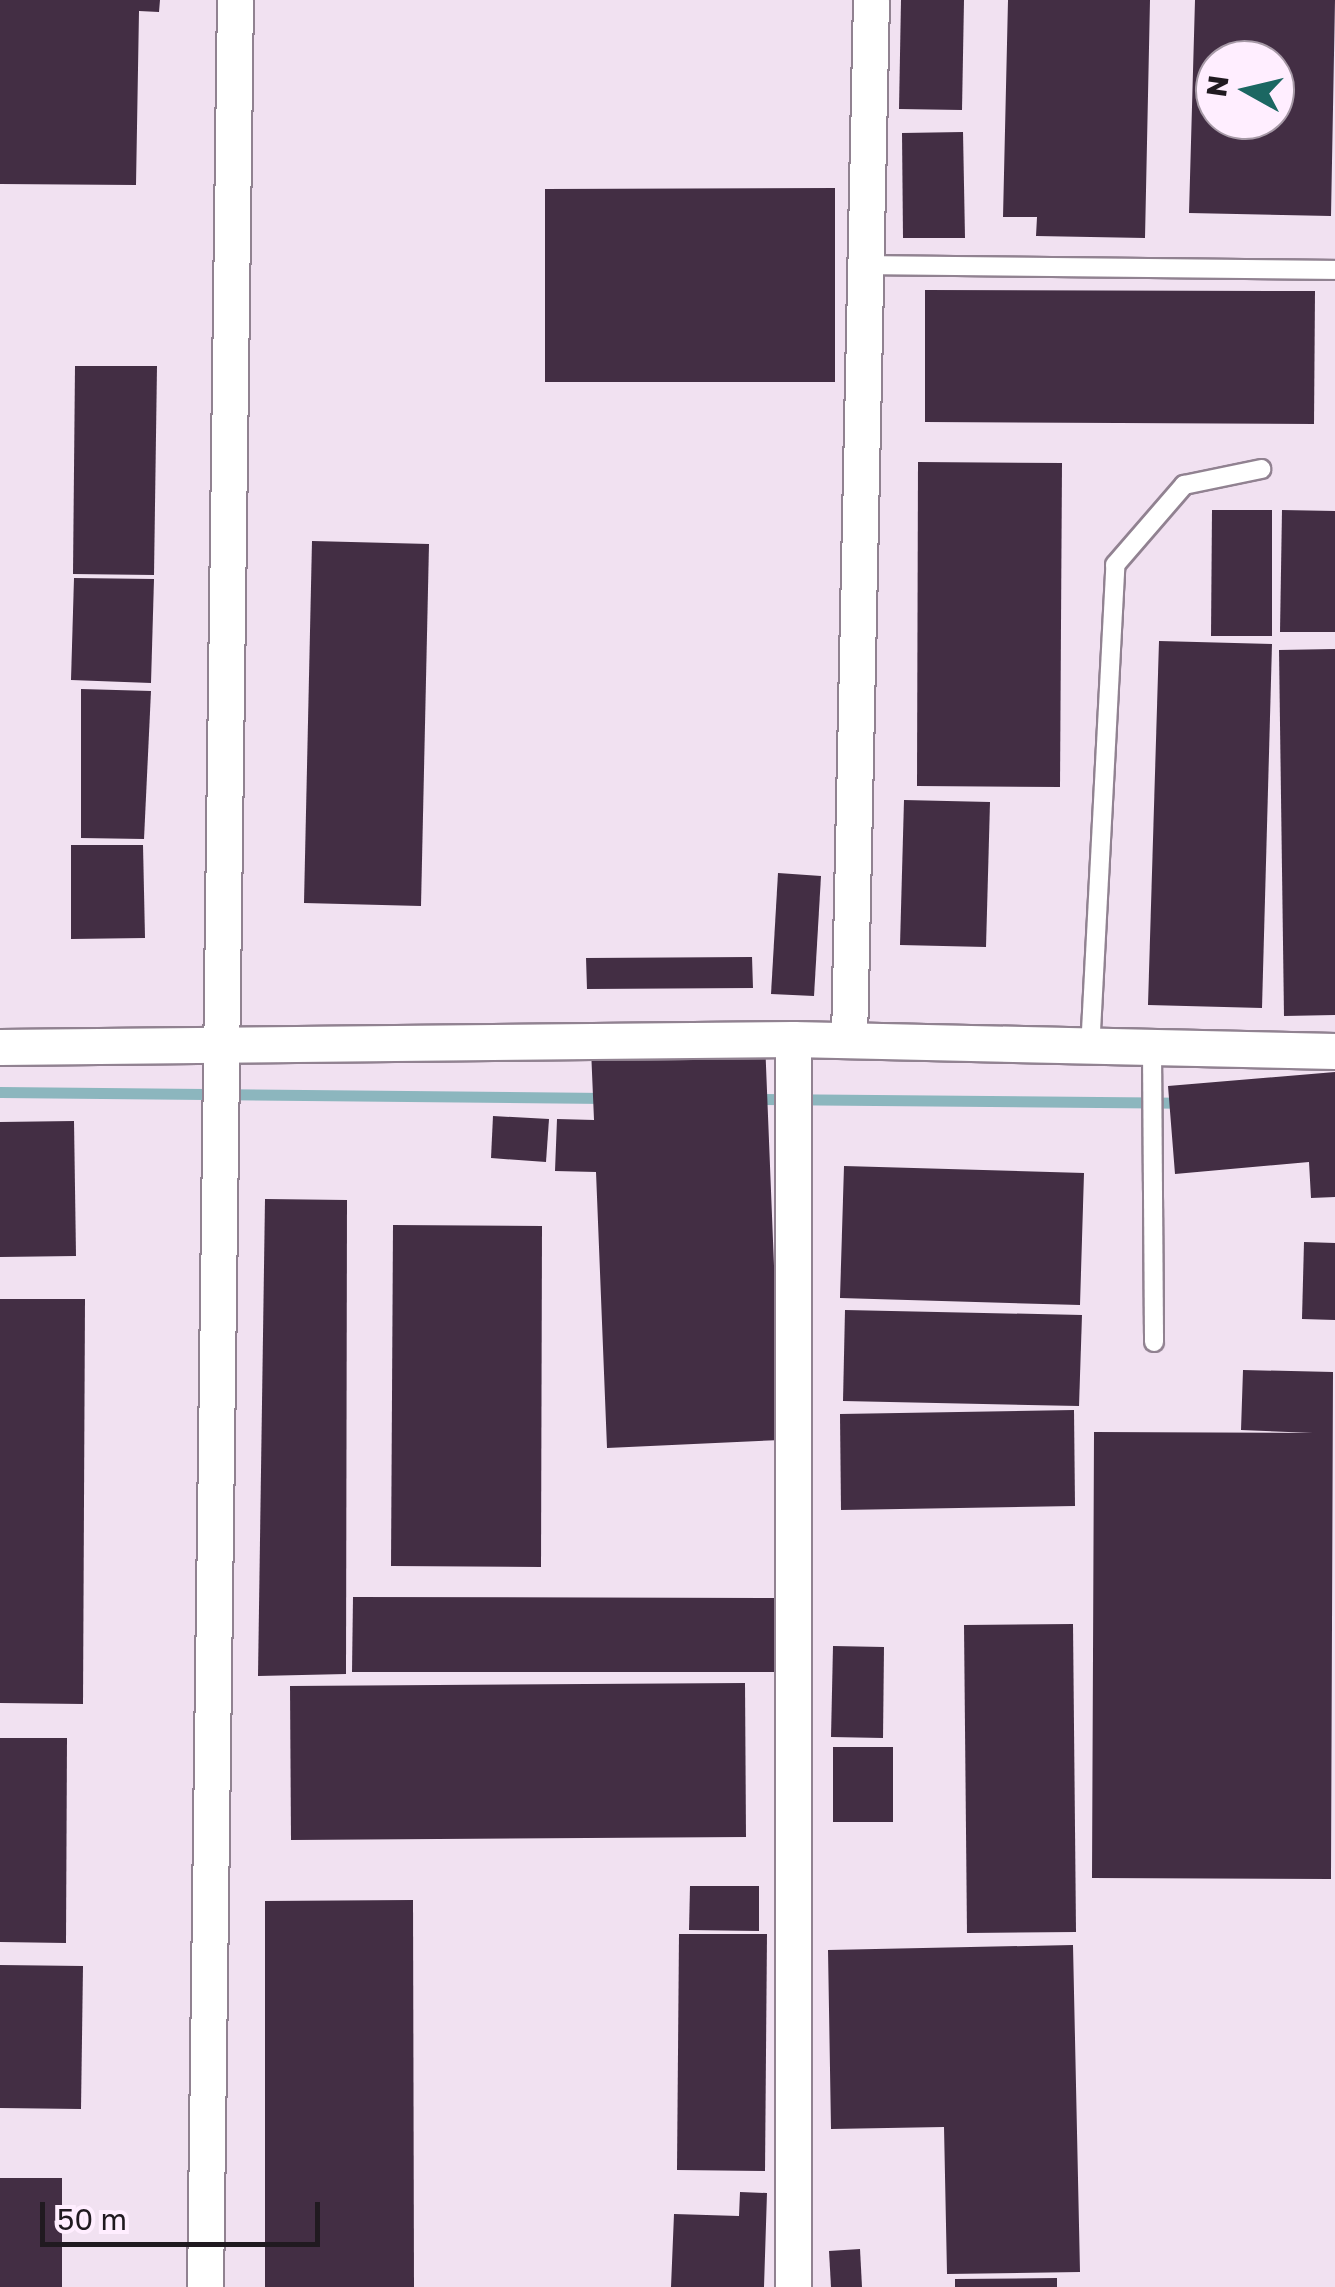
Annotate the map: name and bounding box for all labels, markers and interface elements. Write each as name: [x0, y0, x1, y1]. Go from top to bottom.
north arrow: [1195, 40, 1295, 140]
text: N: [1199, 73, 1235, 99]
scale bar: [45, 2182, 325, 2244]
text: 50 m: [57, 2201, 127, 2237]

